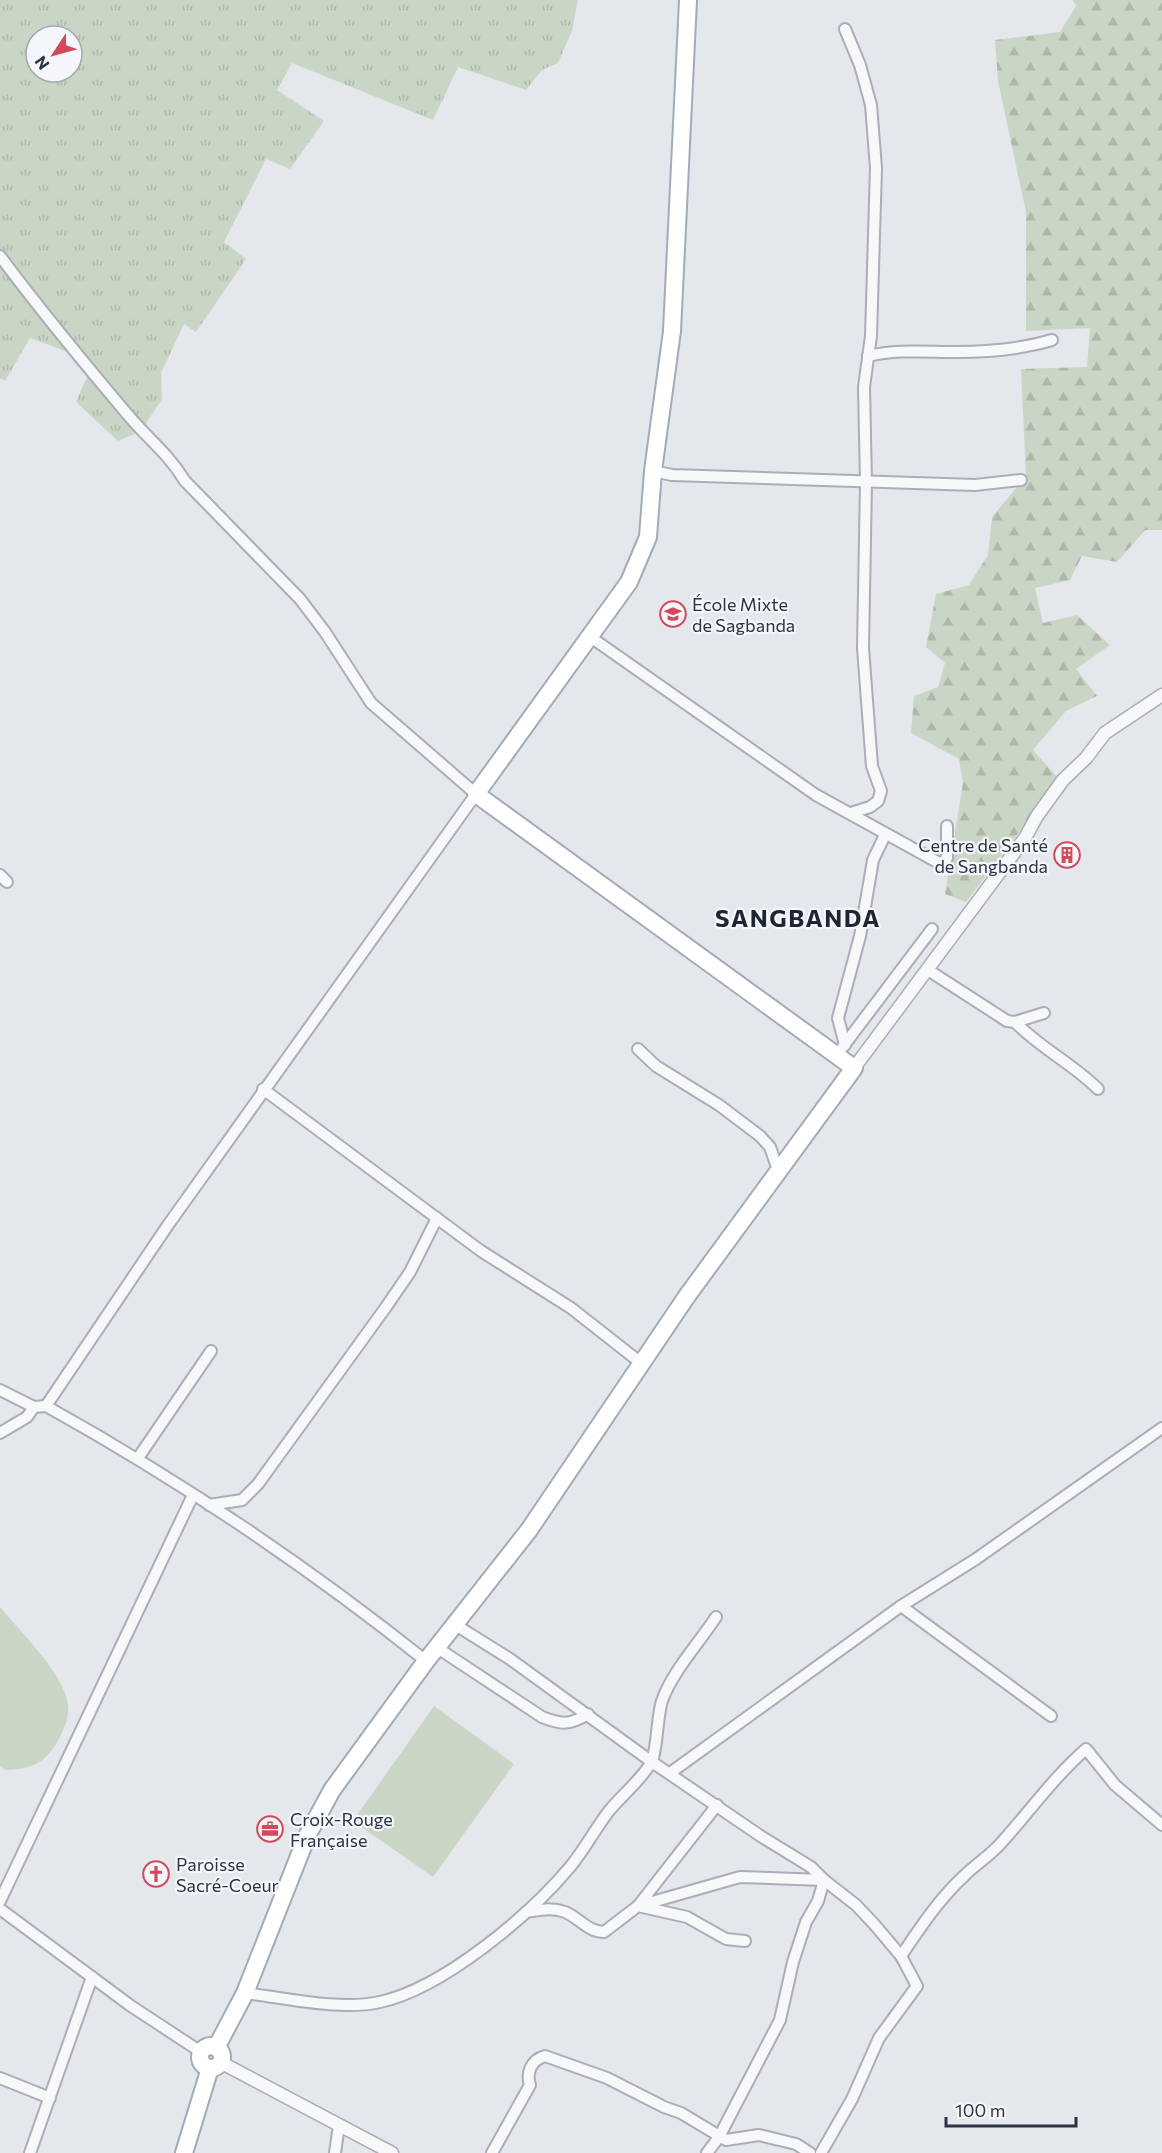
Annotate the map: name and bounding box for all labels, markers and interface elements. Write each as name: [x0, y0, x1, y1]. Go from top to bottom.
north arrow: [24, 24, 84, 84]
text: N: [30, 53, 53, 74]
place label: École Mixte de Sagbanda: [692, 593, 795, 636]
school or university icon: École Mixte de Sagbanda: [658, 599, 688, 629]
place label: Centre de Santé de Sangbanda: [918, 834, 1048, 877]
building icon: Centre de Santé de Sangbanda: [1052, 840, 1082, 870]
district label: SANGBANDA: [715, 903, 881, 932]
place label: Croix-Rouge Française: [290, 1808, 393, 1851]
office icon: Croix-Rouge Française: [255, 1814, 285, 1844]
place label: Paroisse Sacré-Coeur: [176, 1853, 279, 1896]
church icon: Paroisse Sacré-Coeur: [141, 1859, 171, 1889]
scale bar: [946, 2090, 1076, 2128]
text: 100 m: [955, 2099, 1005, 2121]

